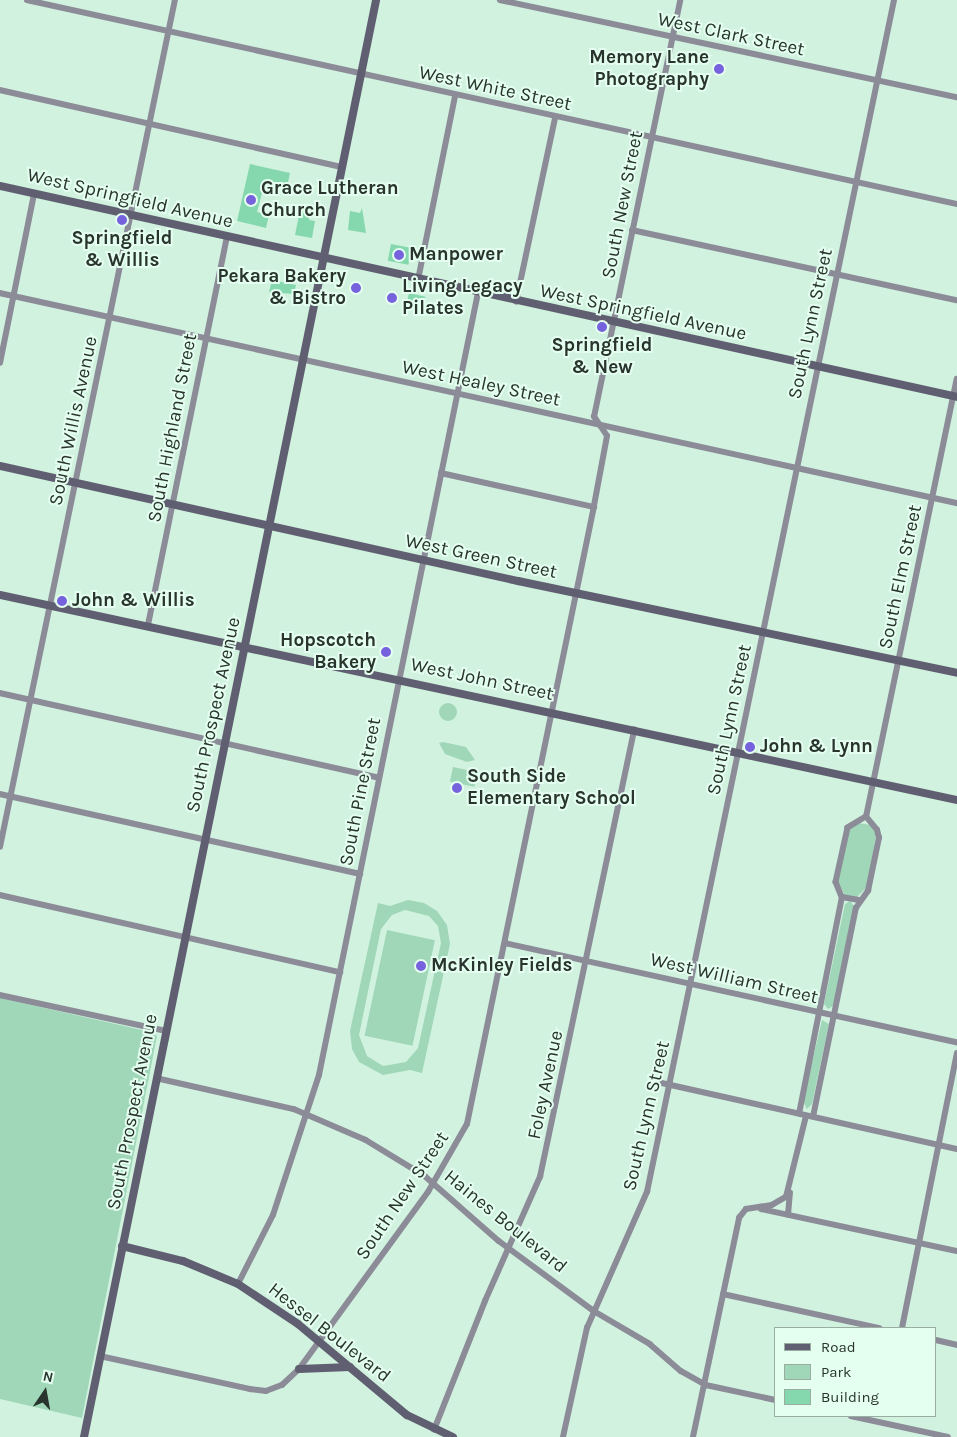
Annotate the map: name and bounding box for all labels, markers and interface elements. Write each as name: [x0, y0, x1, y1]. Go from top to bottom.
street label: West Clark Street: [656, 8, 806, 62]
place label: Memory Lane Photography: [589, 47, 709, 91]
street label: West White Street: [417, 62, 573, 116]
marker: Memory Lane Photography: [713, 63, 725, 75]
street label: South New Street: [598, 129, 648, 281]
street label: West Springfield Avenue: [25, 164, 235, 234]
place label: Grace Lutheran Church: [261, 178, 398, 222]
marker: Grace Lutheran Church: [245, 194, 257, 206]
marker: Springfield & Willis: [116, 214, 128, 226]
place label: Springfield & Willis: [71, 228, 173, 272]
place label: Manpower: [409, 244, 503, 266]
street label: South Lynn Street: [784, 247, 838, 401]
marker: Manpower: [393, 249, 405, 261]
place label: Pekara Bakery & Bistro: [217, 266, 346, 310]
place label: Living Legacy Pilates: [402, 276, 523, 320]
street label: West Springfield Avenue: [538, 280, 748, 346]
marker: Pekara Bakery & Bistro: [350, 282, 362, 294]
marker: Living Legacy Pilates: [386, 292, 398, 304]
marker: Springfield & New: [596, 321, 608, 333]
street label: South Highland Street: [143, 331, 203, 525]
street label: South Willis Avenue: [45, 334, 103, 508]
place label: Springfield & New: [551, 335, 653, 379]
street label: West Healey Street: [400, 356, 562, 412]
street label: South Elm Street: [875, 503, 927, 651]
street label: West Green Street: [403, 530, 559, 584]
place label: John & Willis: [72, 590, 195, 612]
marker: John & Willis: [56, 595, 68, 607]
street label: South Prospect Avenue: [182, 615, 246, 815]
place label: Hopscotch Bakery: [280, 630, 376, 674]
street label: South Lynn Street: [703, 643, 757, 797]
marker: Hopscotch Bakery: [380, 646, 392, 658]
street label: West John Street: [409, 654, 555, 706]
street label: South Pine Street: [335, 716, 387, 868]
place label: John & Lynn: [760, 736, 873, 758]
marker: John & Lynn: [744, 741, 756, 753]
place label: South Side Elementary School: [467, 766, 636, 810]
marker: South Side Elementary School: [451, 782, 463, 794]
street label: West William Street: [648, 949, 820, 1009]
place label: McKinley Fields: [431, 955, 573, 977]
marker: McKinley Fields: [415, 960, 427, 972]
street label: South Prospect Avenue: [103, 1012, 163, 1212]
street label: Foley Avenue: [523, 1028, 569, 1142]
street label: South Lynn Street: [619, 1039, 675, 1193]
street label: South New Street: [352, 1128, 454, 1264]
street label: Haines Boulevard: [439, 1165, 571, 1279]
street label: Hessel Boulevard: [263, 1278, 395, 1388]
legend: [774, 1327, 937, 1417]
text: Road: [821, 1338, 856, 1356]
text: Park: [821, 1363, 851, 1381]
north arrow: [20, 1367, 70, 1417]
text: N: [42, 1367, 55, 1386]
text: Building: [821, 1388, 879, 1406]

